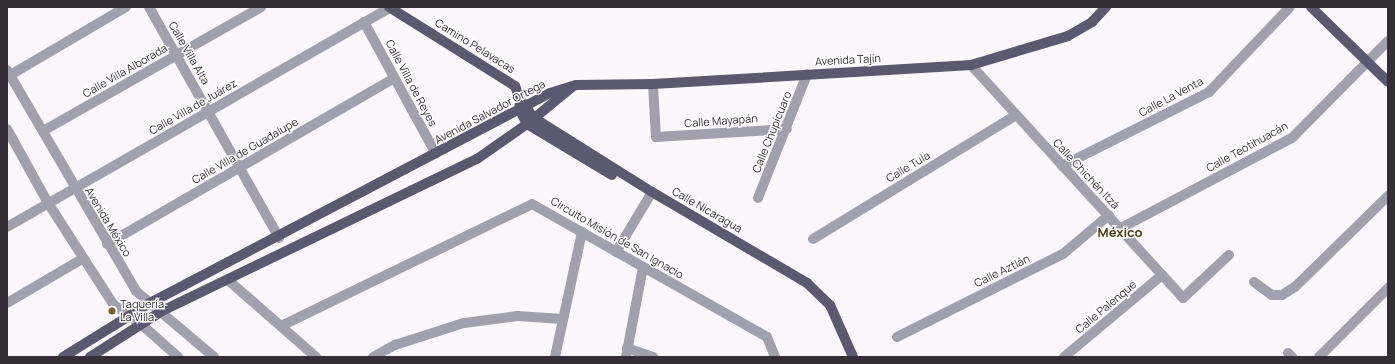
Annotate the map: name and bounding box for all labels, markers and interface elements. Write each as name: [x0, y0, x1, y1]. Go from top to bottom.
street label: Camino Pelavacas: [433, 16, 517, 76]
street label: Calle Villa Alta: [166, 19, 212, 87]
street label: Calle Villa de Reyes: [383, 37, 439, 129]
street label: Calle Villa Alborada: [80, 41, 170, 101]
street label: Avenida Tajín: [815, 52, 881, 68]
street label: Calle La Venta: [1137, 75, 1205, 119]
street label: Calle Villa de Juárez: [147, 76, 239, 138]
street label: Avenida Salvador Ortega: [432, 77, 548, 147]
street label: Calle Chupícuaro: [750, 89, 794, 175]
street label: Calle Mayapán: [684, 112, 758, 130]
street label: Calle Villa de Guadalupe: [190, 115, 300, 187]
street label: Calle Teotihuacán: [1204, 119, 1290, 175]
street label: Calle Chichén Itzá: [1050, 136, 1122, 212]
street label: Calle Tula: [884, 149, 932, 185]
street label: Avenida México: [82, 185, 134, 259]
street label: Calle Nicaragua: [669, 185, 745, 235]
street label: Circuito Misión de San Ignacio: [548, 194, 686, 282]
district label: México: [1098, 224, 1142, 240]
street label: Calle Aztlán: [972, 252, 1032, 290]
street label: Calle Palenque: [1073, 278, 1139, 336]
place label: Taquería La Villa: [120, 298, 164, 324]
marker: Taquería La Villa: [107, 306, 117, 316]

